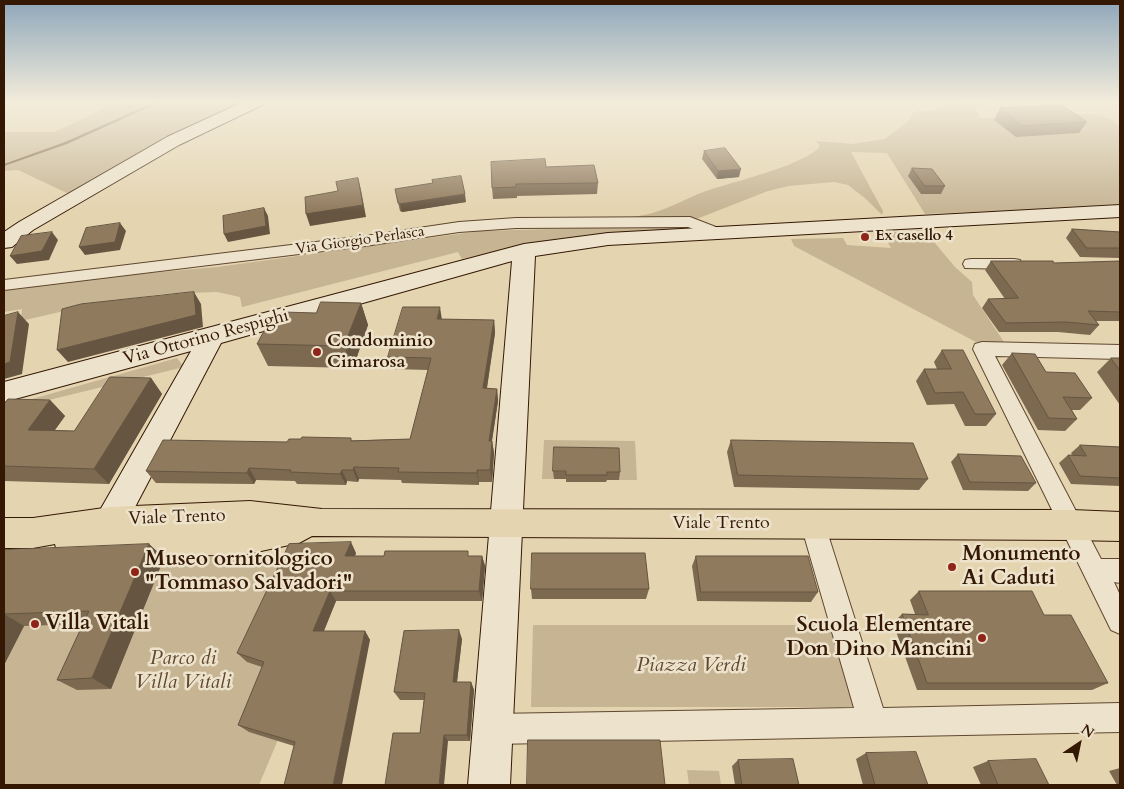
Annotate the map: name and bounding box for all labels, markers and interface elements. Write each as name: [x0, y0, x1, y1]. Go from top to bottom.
street label: Via Giorgio Perlasca: [294, 223, 426, 259]
place label: Ex casello 4: [875, 228, 953, 246]
marker: Ex casello 4: [859, 231, 871, 243]
street label: Via Ottorino Respighi: [121, 306, 291, 370]
place label: Condominio Cimarosa: [327, 331, 433, 374]
marker: Condominio Cimarosa: [311, 346, 323, 358]
street label: Viale Trento: [128, 506, 226, 530]
street label: Viale Trento: [672, 513, 770, 535]
place label: Monumento Ai Caduti: [962, 542, 1081, 592]
place label: Museo ornitologico "Tommaso Salvadori": [145, 547, 352, 597]
marker: Monumento Ai Caduti: [946, 561, 958, 573]
marker: Museo ornitologico "Tommaso Salvadori": [129, 566, 141, 578]
place label: Villa Vitali: [45, 611, 150, 637]
place label: Scuola Elementare Don Dino Mancini: [786, 613, 972, 663]
marker: Villa Vitali: [29, 618, 41, 630]
marker: Scuola Elementare Don Dino Mancini: [976, 632, 988, 644]
park label: Parco di Villa Vitali: [135, 646, 231, 696]
park label: Piazza Verdi: [636, 653, 746, 679]
north arrow: [1054, 719, 1104, 769]
text: N: [1077, 720, 1098, 742]

